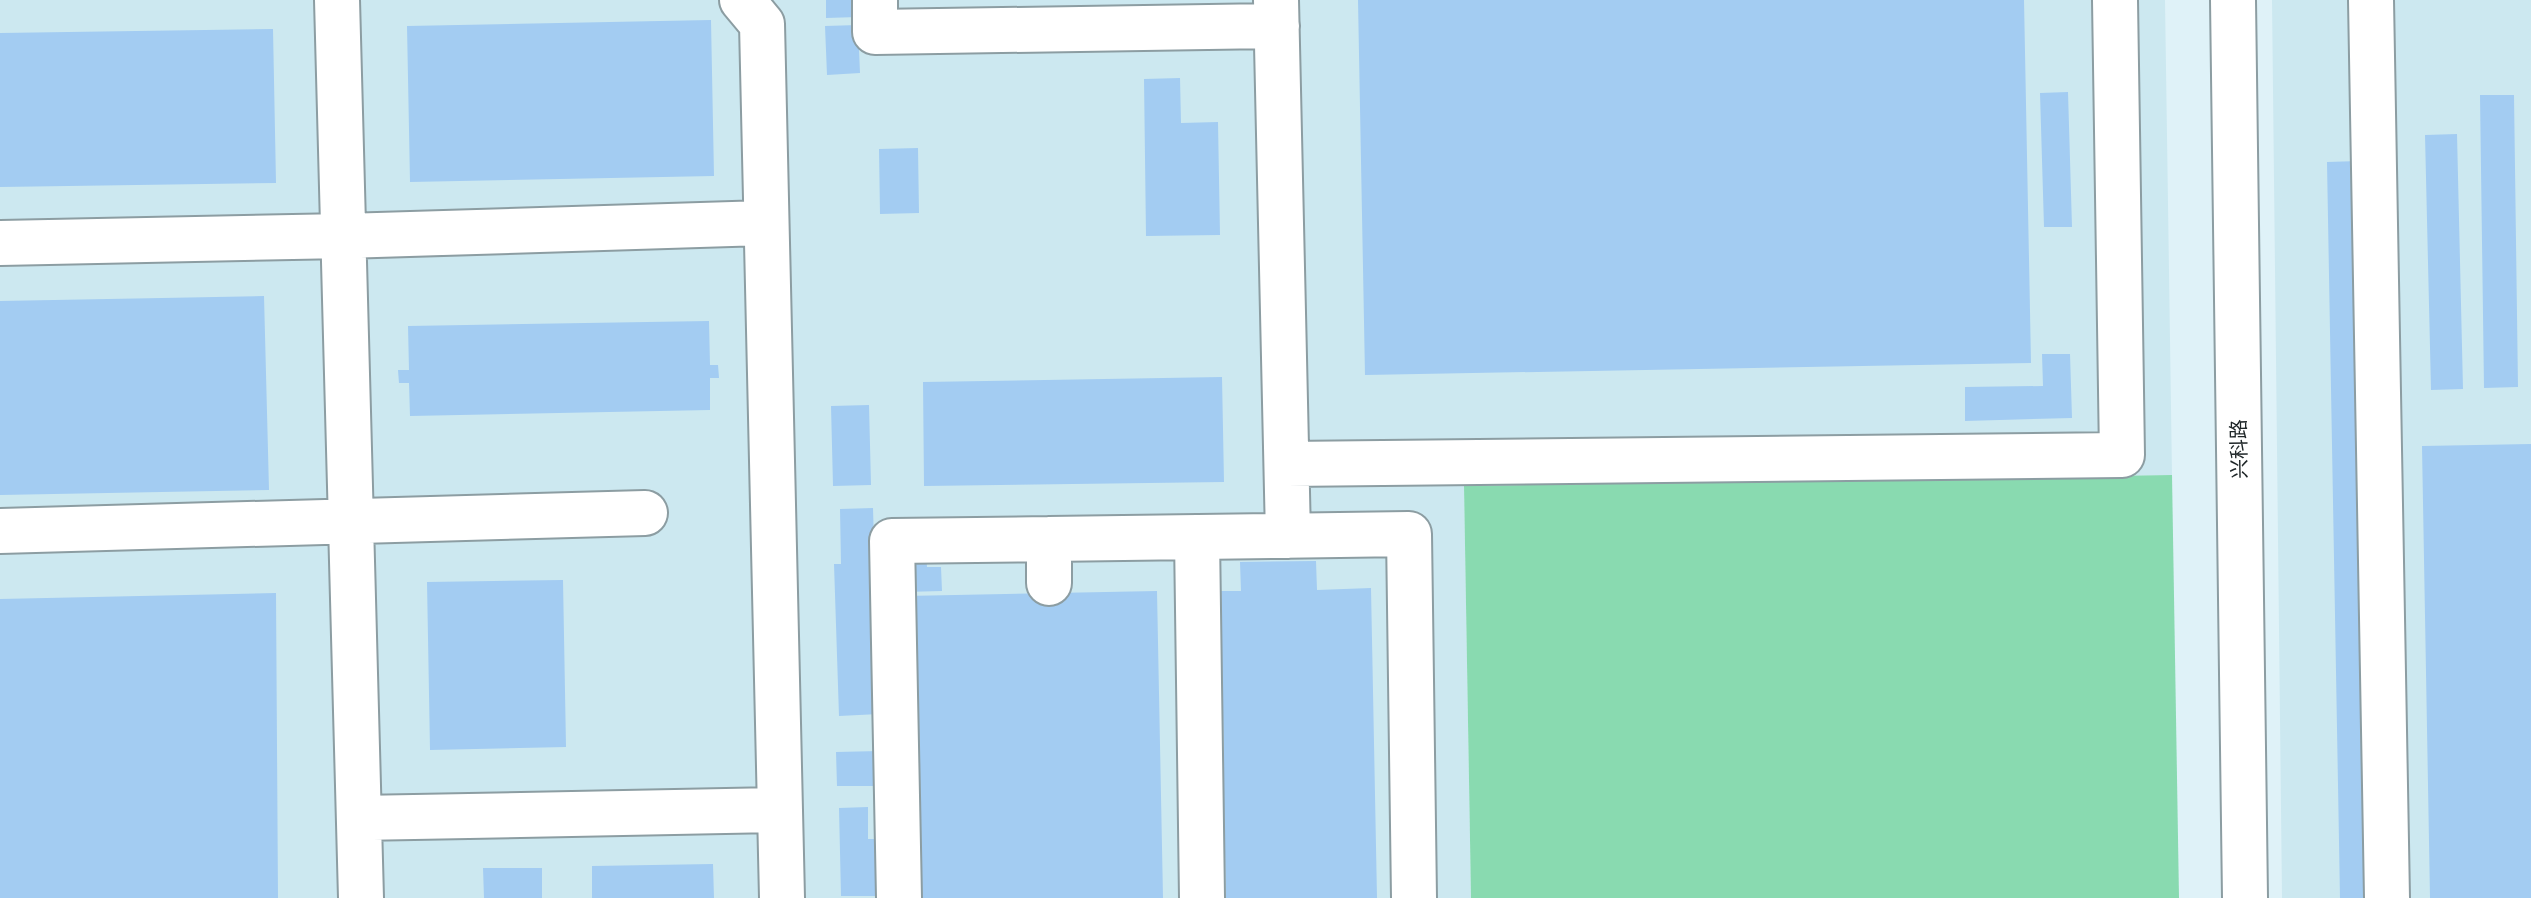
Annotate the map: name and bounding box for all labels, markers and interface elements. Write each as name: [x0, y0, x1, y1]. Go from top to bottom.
street label: 兴科路: [2224, 419, 2253, 479]

